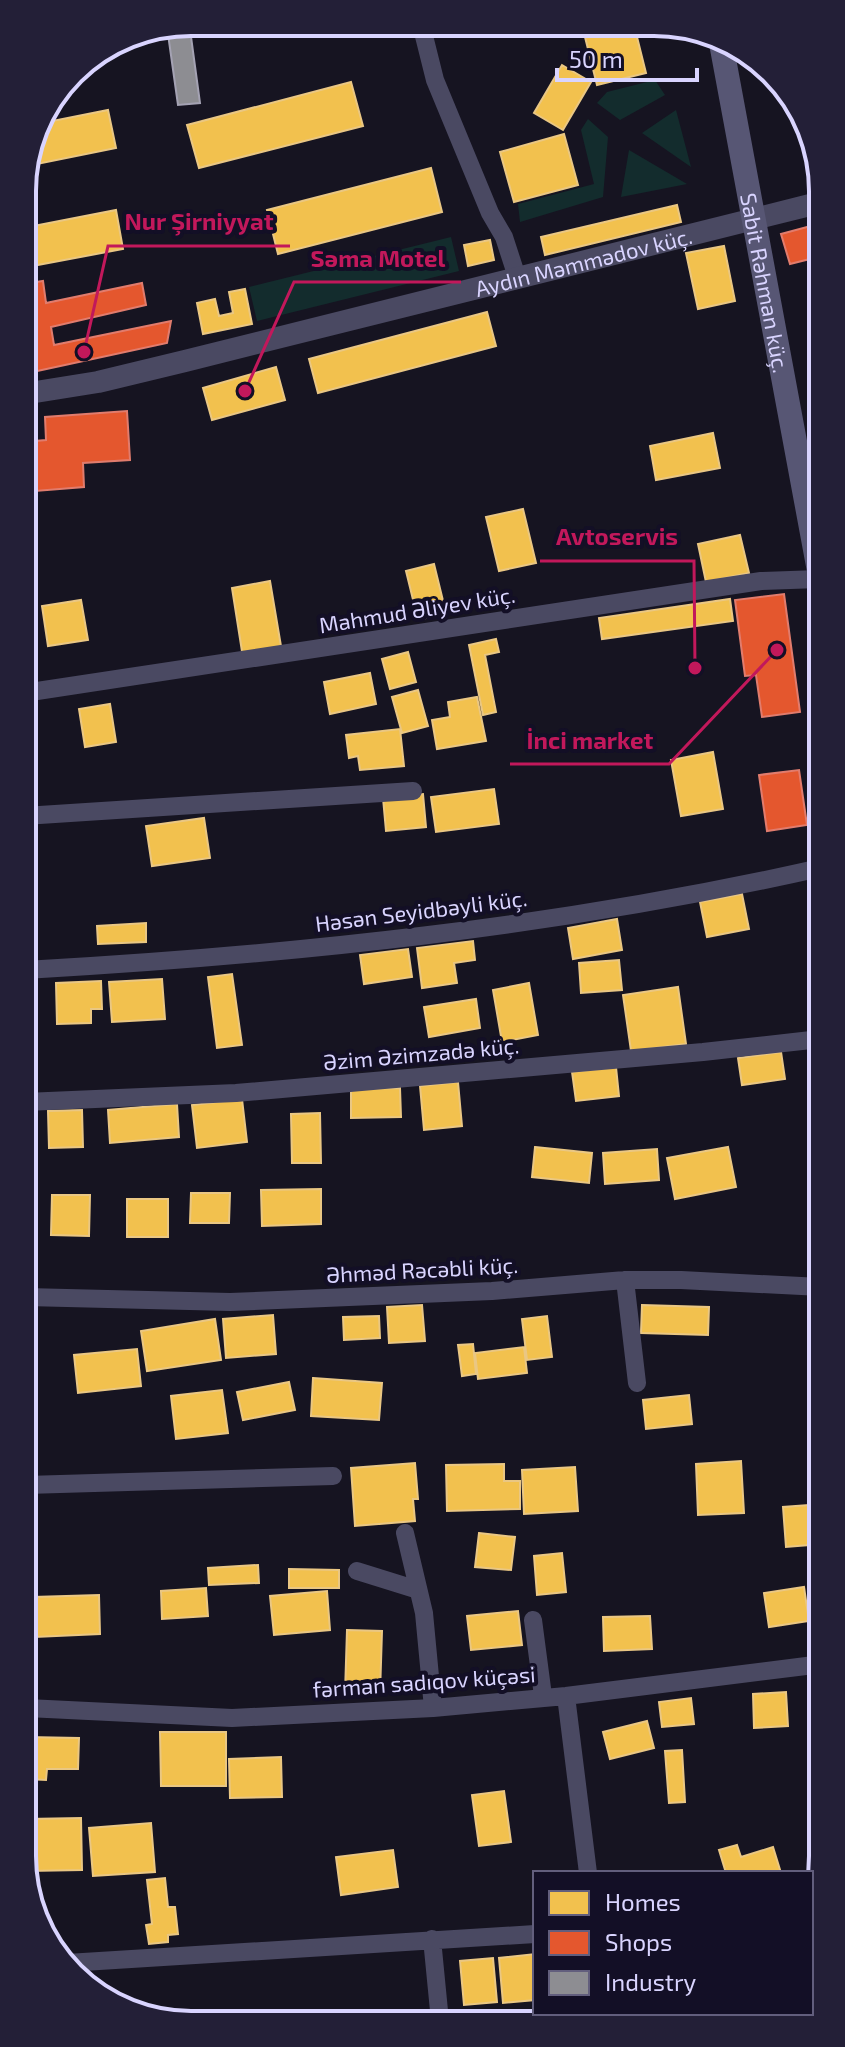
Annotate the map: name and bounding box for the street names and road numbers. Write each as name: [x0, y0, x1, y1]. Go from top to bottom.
street label: Sabit Rəhman küç.: [736, 191, 795, 375]
street label: Aydın Məmmədov küç.: [472, 222, 695, 301]
street label: Mahmud Əliyev küç.: [317, 581, 517, 639]
street label: Həsən Seyidbəyli küç.: [314, 884, 529, 938]
street label: Əzim Əzimzadə küç.: [322, 1031, 520, 1077]
street label: Əhməd Rəcəbli küç.: [325, 1251, 519, 1289]
street label: fərman sadıqov küçəsi: [312, 1660, 536, 1704]

